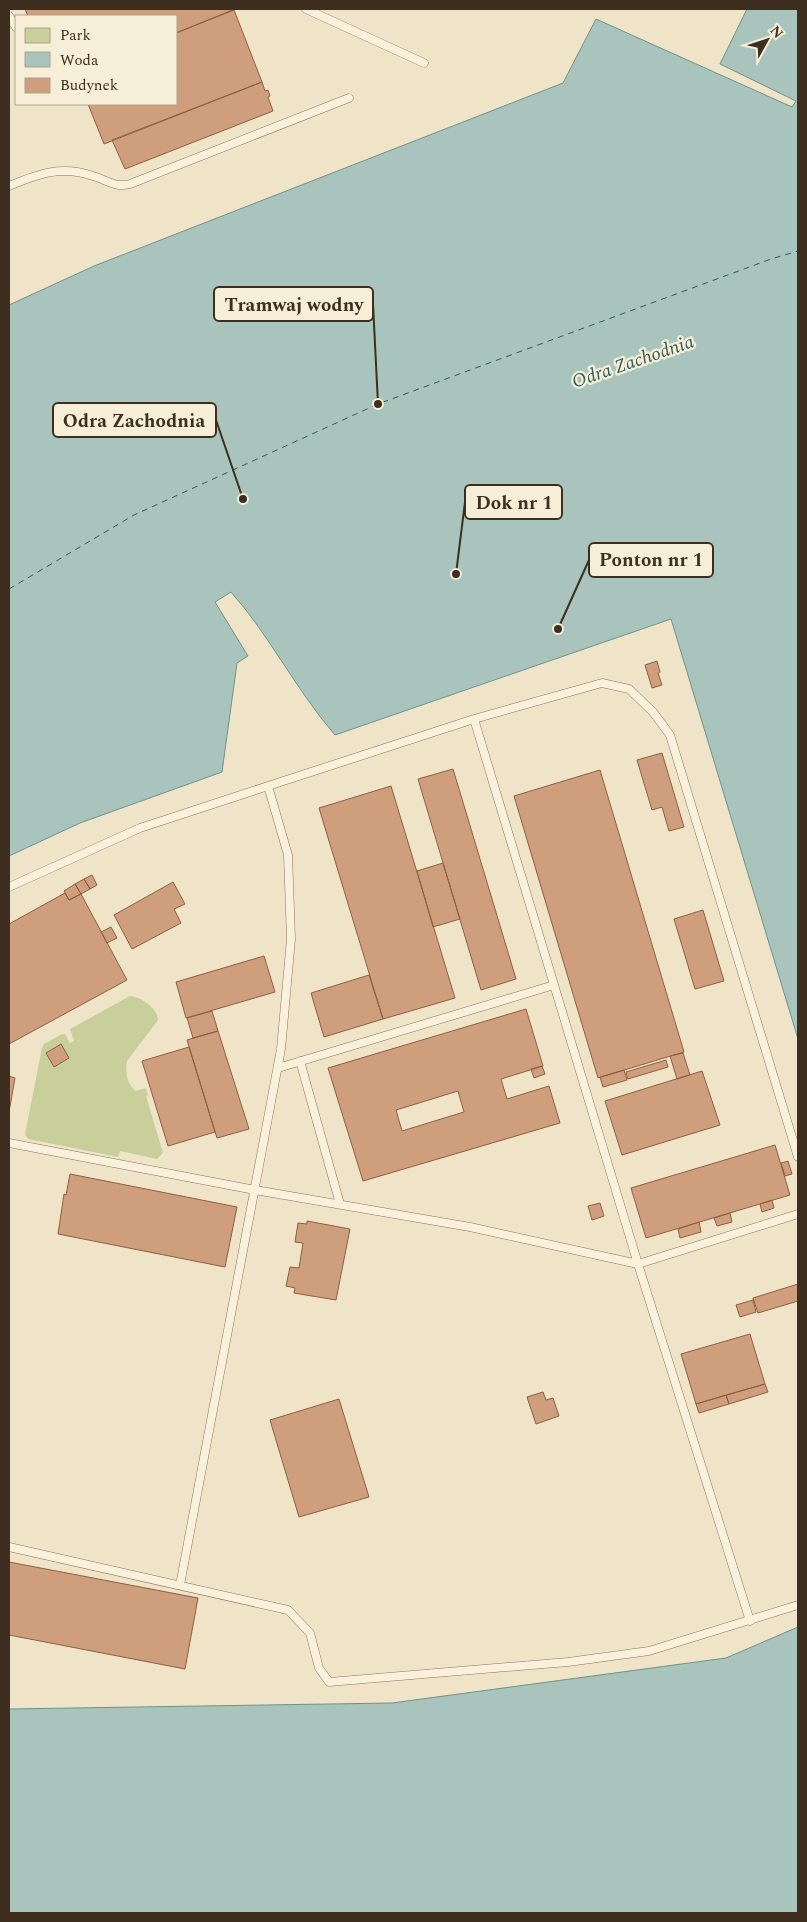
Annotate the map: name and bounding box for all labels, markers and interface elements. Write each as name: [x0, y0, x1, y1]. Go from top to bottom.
legend: [15, 15, 178, 105]
north arrow: [742, 15, 792, 65]
text: N: [765, 21, 788, 43]
text: Park: [60, 24, 91, 47]
text: Woda: [60, 49, 99, 72]
text: Budynek: [60, 74, 118, 97]
callout: Tramwaj wodny: [214, 287, 373, 321]
text: Tramwaj wodny: [225, 291, 364, 320]
water label: Odra Zachodnia: [568, 327, 698, 396]
callout: Odra Zachodnia: [53, 403, 216, 437]
text: Odra Zachodnia: [63, 407, 205, 436]
callout: Dok nr 1: [465, 485, 562, 519]
text: Dok nr 1: [475, 489, 553, 518]
callout: Ponton nr 1: [589, 543, 713, 577]
text: Ponton nr 1: [599, 546, 703, 575]

